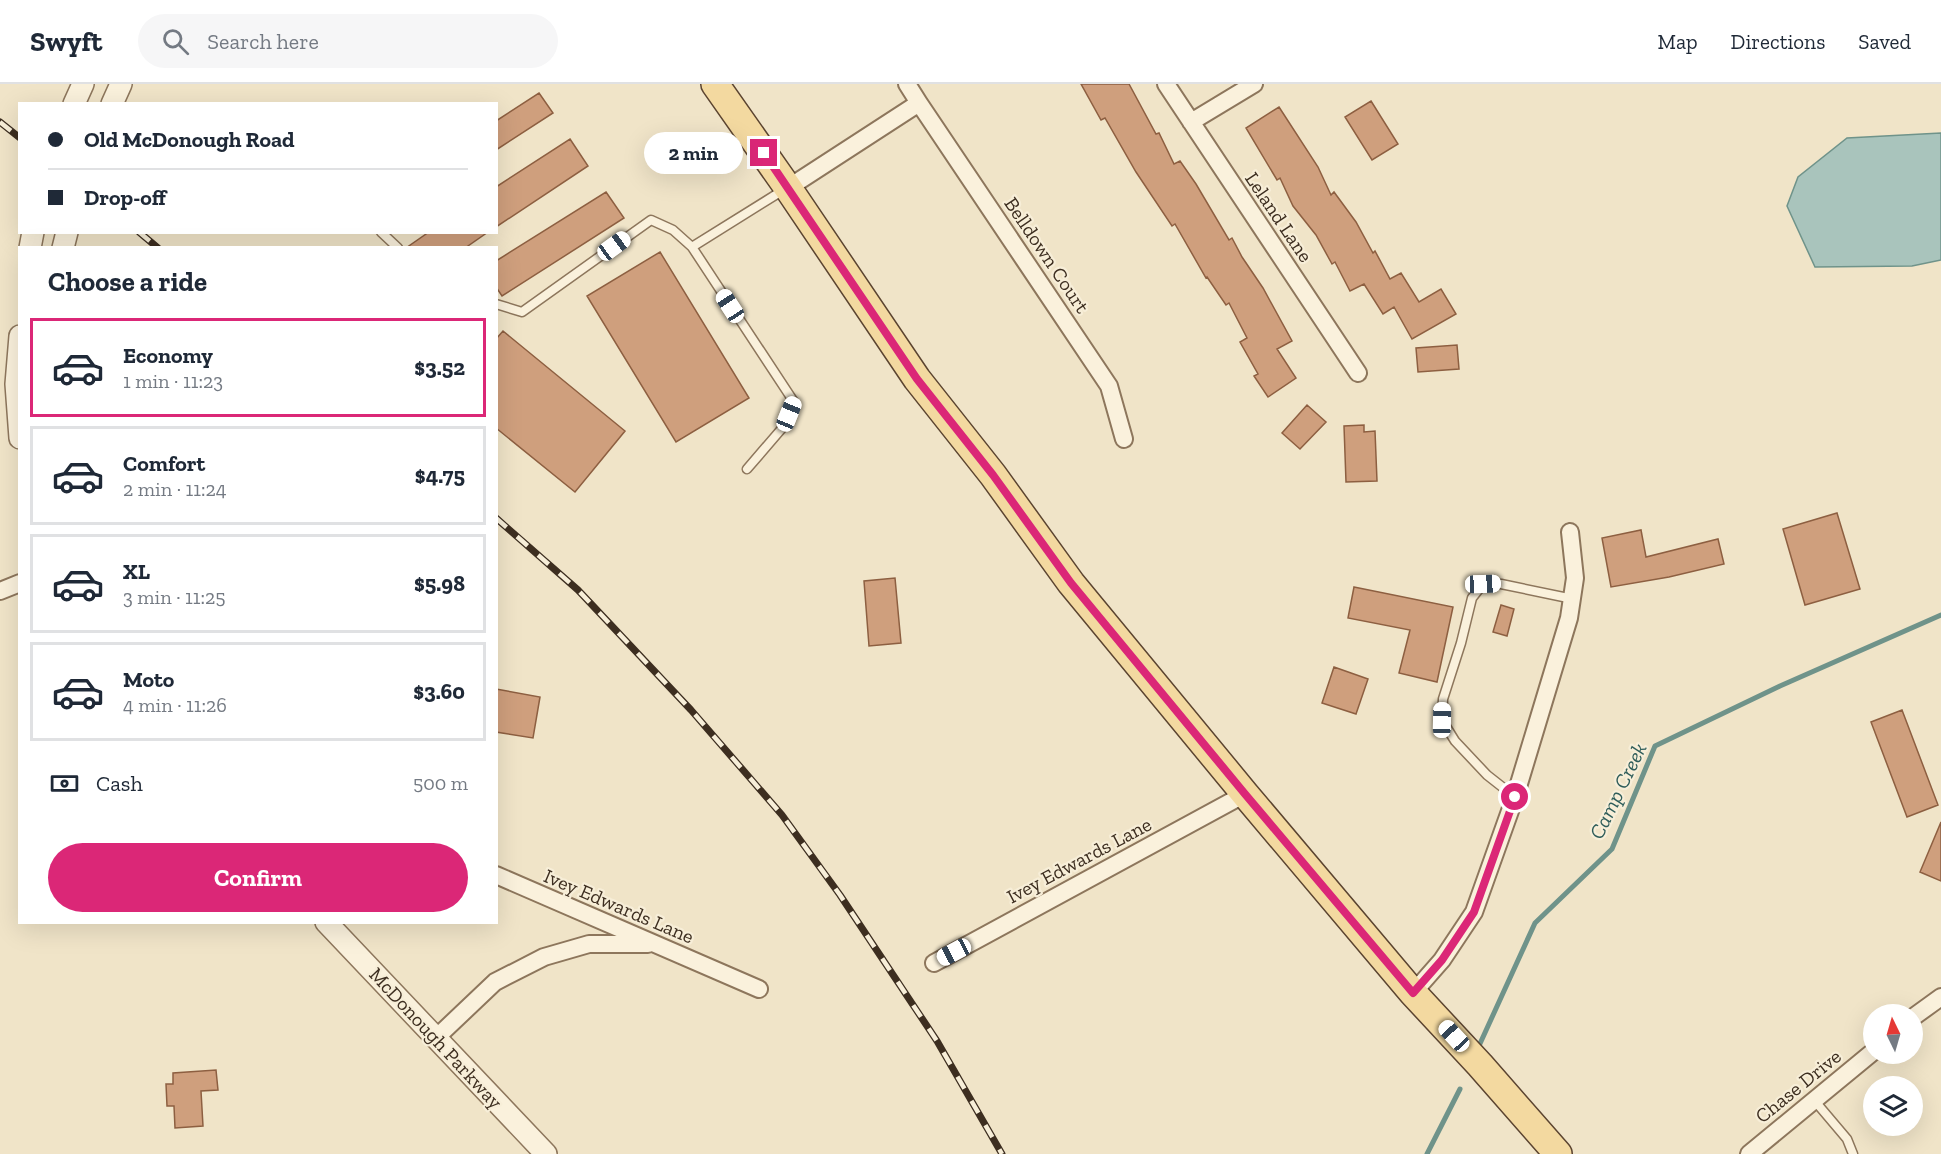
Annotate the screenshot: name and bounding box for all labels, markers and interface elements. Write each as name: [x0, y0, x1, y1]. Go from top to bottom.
search box: [138, 14, 558, 68]
text: Swyft: [30, 25, 102, 58]
icon: search: [159, 25, 192, 58]
text: Search here: [207, 28, 319, 55]
text: Map: [1658, 29, 1698, 54]
text: Directions: [1731, 29, 1825, 54]
text: Saved: [1858, 29, 1911, 54]
text: Old McDonough Road: [84, 126, 295, 153]
callout: 2 min: [644, 132, 743, 174]
route end: [750, 139, 777, 166]
text: 2 min: [669, 141, 718, 165]
street label: Leland Lane: [1240, 167, 1318, 267]
text: Drop-off: [84, 184, 166, 211]
street label: Belldown Court: [999, 192, 1095, 318]
car: [594, 228, 634, 264]
text: Choose a ride: [48, 266, 207, 298]
car: [713, 286, 747, 326]
icon: car: [51, 341, 105, 395]
text: Economy: [123, 342, 213, 369]
text: $3.52: [414, 354, 465, 381]
text: 1 min · 11:23: [123, 369, 223, 393]
car: [774, 394, 804, 434]
icon: car: [51, 449, 105, 503]
text: Comfort: [123, 450, 205, 477]
text: $4.75: [415, 462, 465, 489]
text: 2 min · 11:24: [123, 477, 227, 501]
icon: car: [51, 557, 105, 611]
text: XL: [123, 558, 150, 585]
text: $5.98: [414, 570, 465, 597]
car: [1465, 574, 1501, 594]
text: 3 min · 11:25: [123, 585, 226, 609]
icon: car: [51, 665, 105, 719]
text: Moto: [123, 666, 174, 693]
text: $3.60: [413, 678, 465, 705]
text: 4 min · 11:26: [123, 693, 227, 717]
car: [1433, 702, 1451, 738]
water label: Camp Creek: [1584, 739, 1652, 843]
icon: cash: [48, 767, 81, 800]
text: Cash: [96, 770, 143, 797]
text: 500 m: [413, 771, 468, 795]
route start: [1501, 783, 1528, 810]
street label: Ivey Edwards Lane: [1002, 812, 1156, 908]
button: Confirm: [48, 843, 468, 912]
street label: Ivey Edwards Lane: [540, 864, 698, 948]
car: [934, 936, 974, 968]
street label: McDonough Parkway: [364, 962, 508, 1114]
north arrow: [1863, 1004, 1923, 1064]
map controls: [1863, 1004, 1923, 1136]
car: [1435, 1017, 1473, 1055]
street label: Chase Drive: [1750, 1044, 1846, 1128]
button: layers: [1863, 1076, 1923, 1136]

